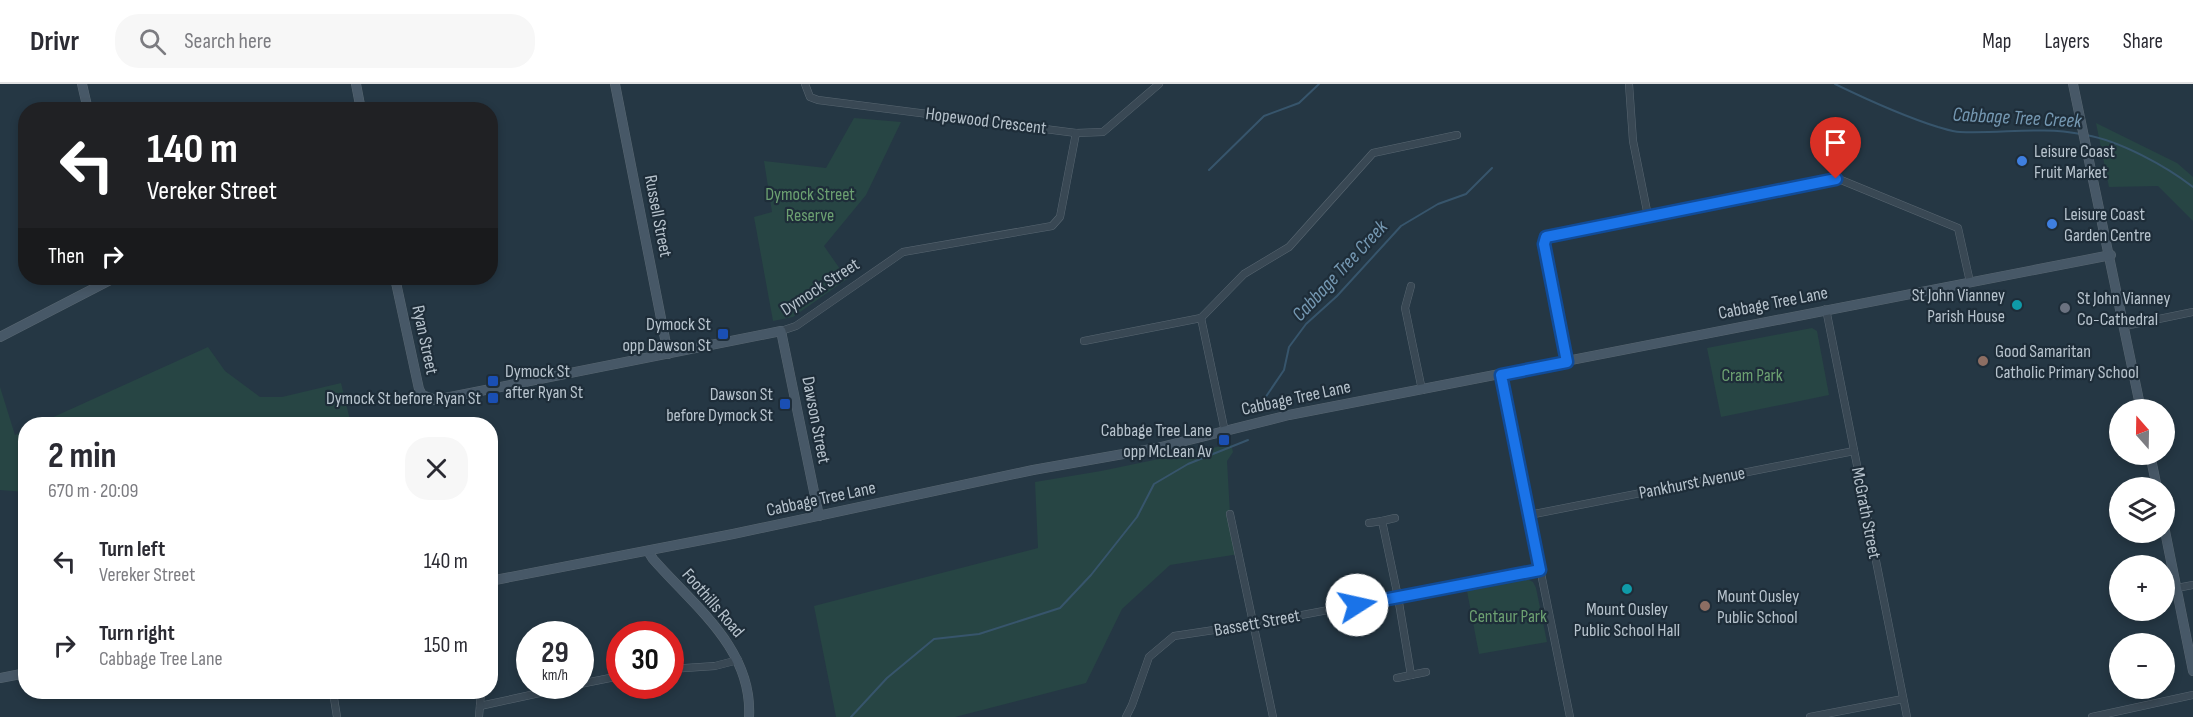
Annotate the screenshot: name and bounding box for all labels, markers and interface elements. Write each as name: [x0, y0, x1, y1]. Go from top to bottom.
search box: [115, 14, 535, 68]
text: Drivr: [30, 25, 79, 58]
icon: search: [136, 25, 169, 58]
text: Search here: [184, 28, 272, 55]
text: Map: [1982, 29, 2011, 54]
text: Layers: [2044, 29, 2090, 54]
text: Share: [2123, 29, 2163, 54]
street label: Hopewood Crescent: [924, 103, 1048, 139]
water label: Cabbage Tree Creek: [1952, 103, 2083, 133]
pin: [1810, 117, 1861, 179]
text: 140 m: [147, 124, 238, 175]
icon: left: [48, 126, 126, 204]
icon: arrive: [1819, 126, 1852, 159]
place label: Leisure Coast Fruit Market: [2034, 141, 2115, 183]
marker: Leisure Coast Fruit Market: [2015, 154, 2029, 168]
street label: Russell Street: [640, 173, 676, 259]
text: Vereker Street: [147, 175, 277, 207]
park label: Dymock Street Reserve: [765, 184, 855, 226]
place label: Leisure Coast Garden Centre: [2064, 204, 2151, 246]
water label: Cabbage Tree Creek: [1287, 215, 1393, 326]
marker: Leisure Coast Garden Centre: [2045, 217, 2059, 231]
icon: right: [96, 240, 129, 273]
text: Then: [48, 243, 84, 270]
street label: Dymock Street: [777, 253, 864, 320]
street label: Cabbage Tree Lane: [1716, 282, 1830, 324]
place label: St John Vianney Parish House: [1912, 285, 2005, 327]
place label: St John Vianney Co-Cathedral: [2077, 288, 2170, 330]
marker: St John Vianney Parish House: [2010, 298, 2024, 312]
marker: St John Vianney Co-Cathedral: [2058, 301, 2072, 315]
street label: Ryan Street: [407, 303, 443, 377]
place label: Dymock St opp Dawson St: [622, 314, 711, 356]
marker: Dymock St opp Dawson St: [716, 327, 730, 341]
place label: Good Samaritan Catholic Primary School: [1995, 341, 2139, 383]
marker: Good Samaritan Catholic Primary School: [1976, 354, 1990, 368]
place label: Dymock St after Ryan St: [505, 361, 584, 403]
park label: Cram Park: [1721, 365, 1783, 386]
marker: Dymock St after Ryan St: [486, 374, 500, 388]
street label: Dawson Street: [797, 375, 835, 466]
street label: Cabbage Tree Lane: [1239, 376, 1353, 420]
place label: Dawson St before Dymock St: [666, 384, 774, 426]
place label: Dymock St before Ryan St: [326, 388, 482, 409]
marker: Dymock St before Ryan St: [486, 391, 500, 405]
marker: Dawson St before Dymock St: [778, 397, 792, 411]
north arrow: [2109, 399, 2175, 465]
map controls: [2109, 399, 2175, 699]
place label: Cabbage Tree Lane opp McLean Av: [1101, 420, 1212, 462]
marker: Cabbage Tree Lane opp McLean Av: [1217, 433, 1231, 447]
text: 2 min: [48, 435, 117, 478]
button: close: [405, 437, 468, 500]
street label: Pankhurst Avenue: [1637, 462, 1747, 504]
street label: McGrath Street: [1847, 465, 1885, 561]
street label: Cabbage Tree Lane: [764, 477, 878, 521]
button: layers: [2109, 477, 2175, 543]
text: 670 m · 20:09: [48, 479, 138, 503]
text: Turn left: [99, 536, 165, 563]
icon: left: [48, 545, 81, 578]
text: 140 m: [424, 548, 468, 575]
button: +: [2109, 555, 2175, 621]
text: Vereker Street: [99, 563, 195, 587]
street label: Foothills Road: [678, 564, 748, 642]
position arrow: [1325, 573, 1389, 637]
marker: Mount Ousley Public School Hall: [1620, 582, 1634, 596]
place label: Mount Ousley Public School: [1717, 586, 1799, 628]
place label: Mount Ousley Public School Hall: [1574, 599, 1680, 641]
marker: Mount Ousley Public School: [1698, 599, 1712, 613]
street label: Bassett Street: [1212, 605, 1302, 641]
park label: Centaur Park: [1469, 606, 1547, 627]
text: Turn right: [99, 620, 175, 647]
speed limit sign: 30: [606, 621, 684, 699]
icon: right: [48, 629, 81, 662]
text: 150 m: [424, 632, 468, 659]
button: −: [2109, 633, 2175, 699]
text: 29: [541, 635, 569, 671]
text: Cabbage Tree Lane: [99, 647, 222, 671]
text: km/h: [542, 666, 568, 685]

